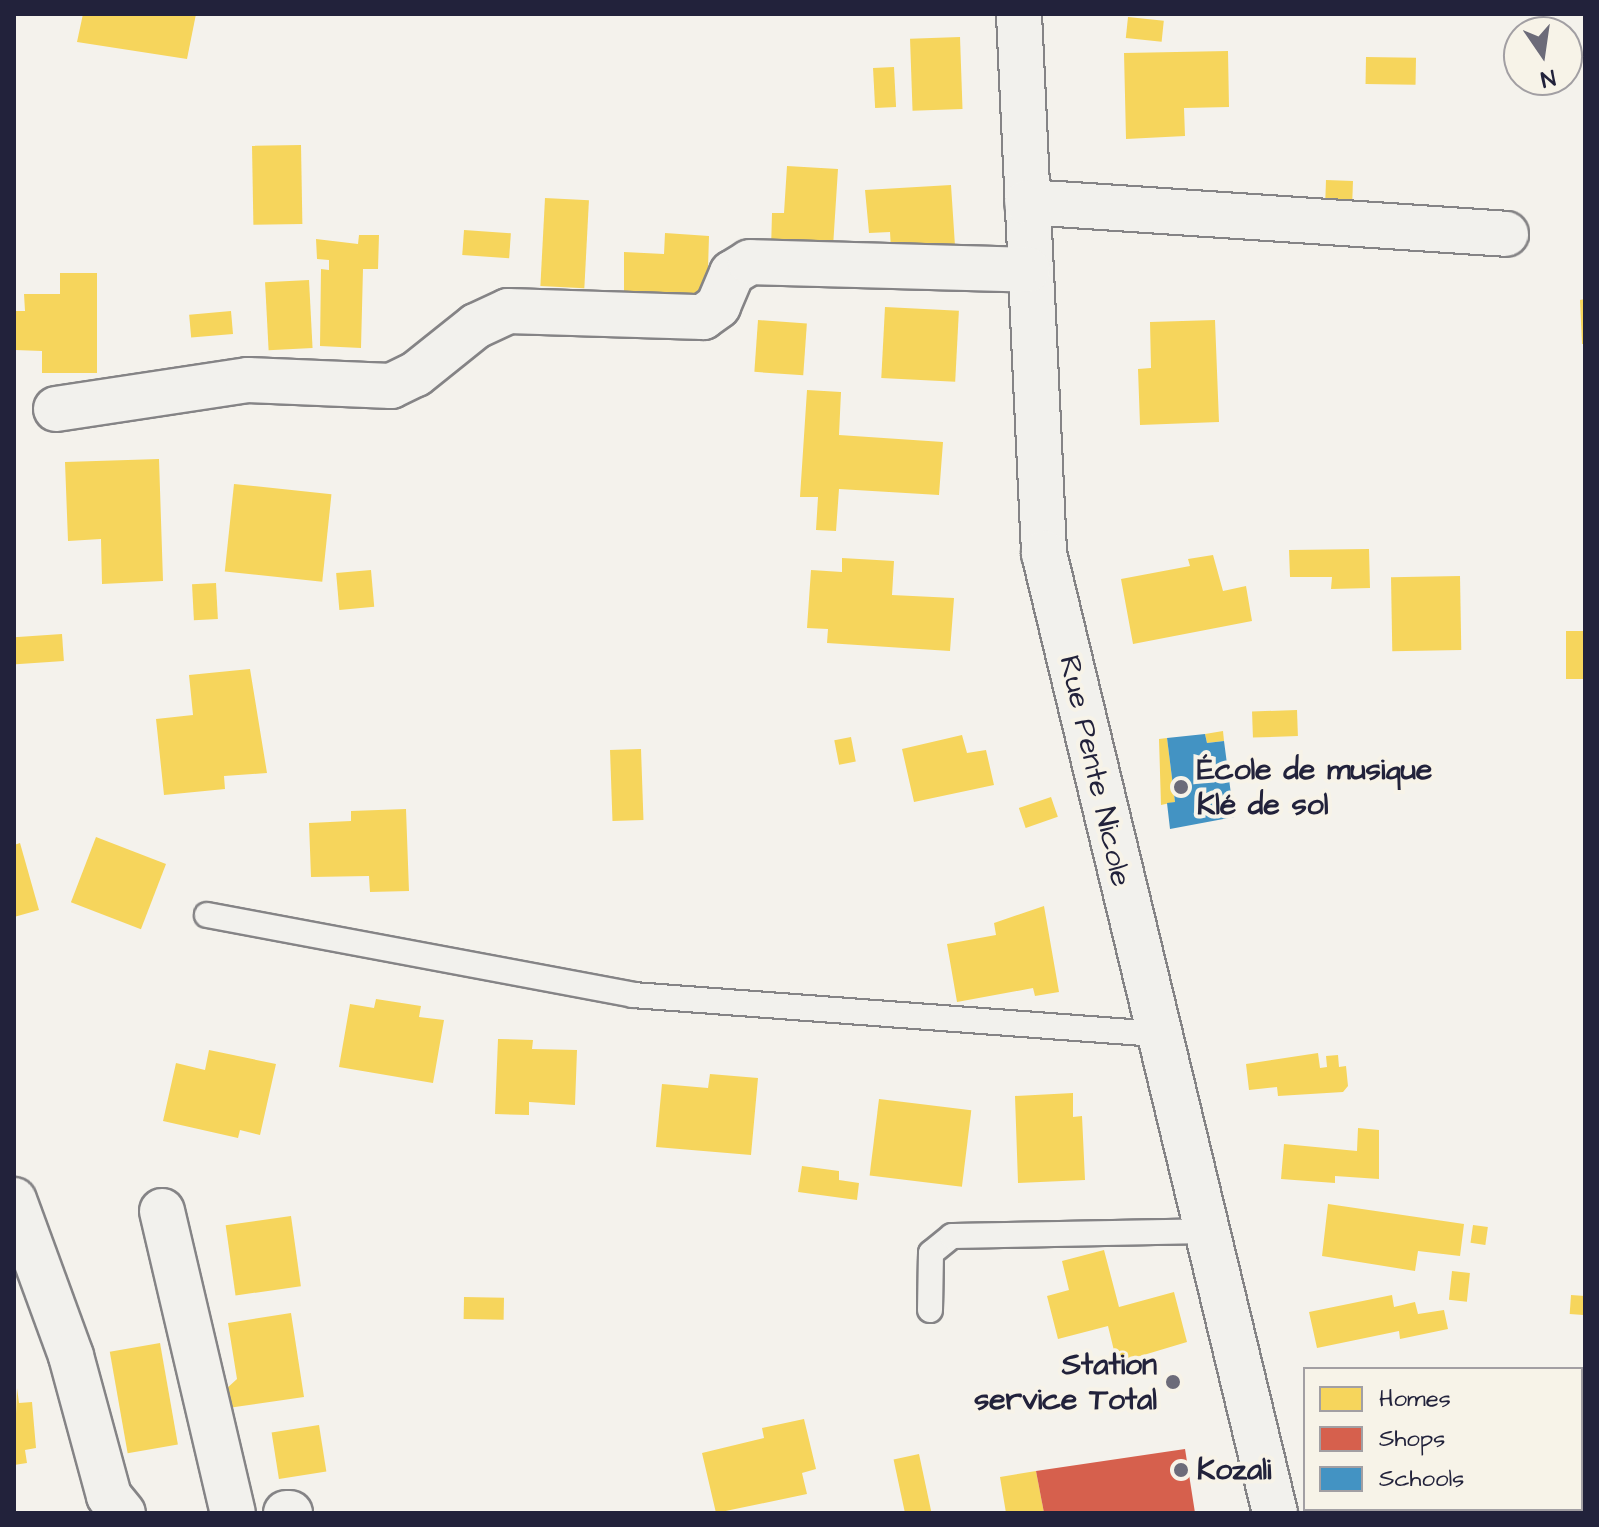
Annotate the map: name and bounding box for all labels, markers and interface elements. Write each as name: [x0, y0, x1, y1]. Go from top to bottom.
north arrow: [1503, 16, 1583, 96]
text: N: [1538, 61, 1558, 95]
street label: Rue Pente Nicole: [1051, 652, 1139, 890]
place label: École de musique Klé de sol: [1197, 752, 1432, 822]
marker: École de musique Klé de sol: [1172, 778, 1190, 796]
place label: Station service Total: [974, 1347, 1157, 1418]
legend: [1303, 1367, 1583, 1511]
marker: Station service Total: [1164, 1373, 1182, 1391]
text: Homes: [1379, 1382, 1451, 1416]
text: Shops: [1379, 1422, 1445, 1456]
place label: Kozali: [1197, 1452, 1271, 1488]
marker: Kozali: [1172, 1461, 1190, 1479]
text: Schools: [1379, 1462, 1464, 1496]

